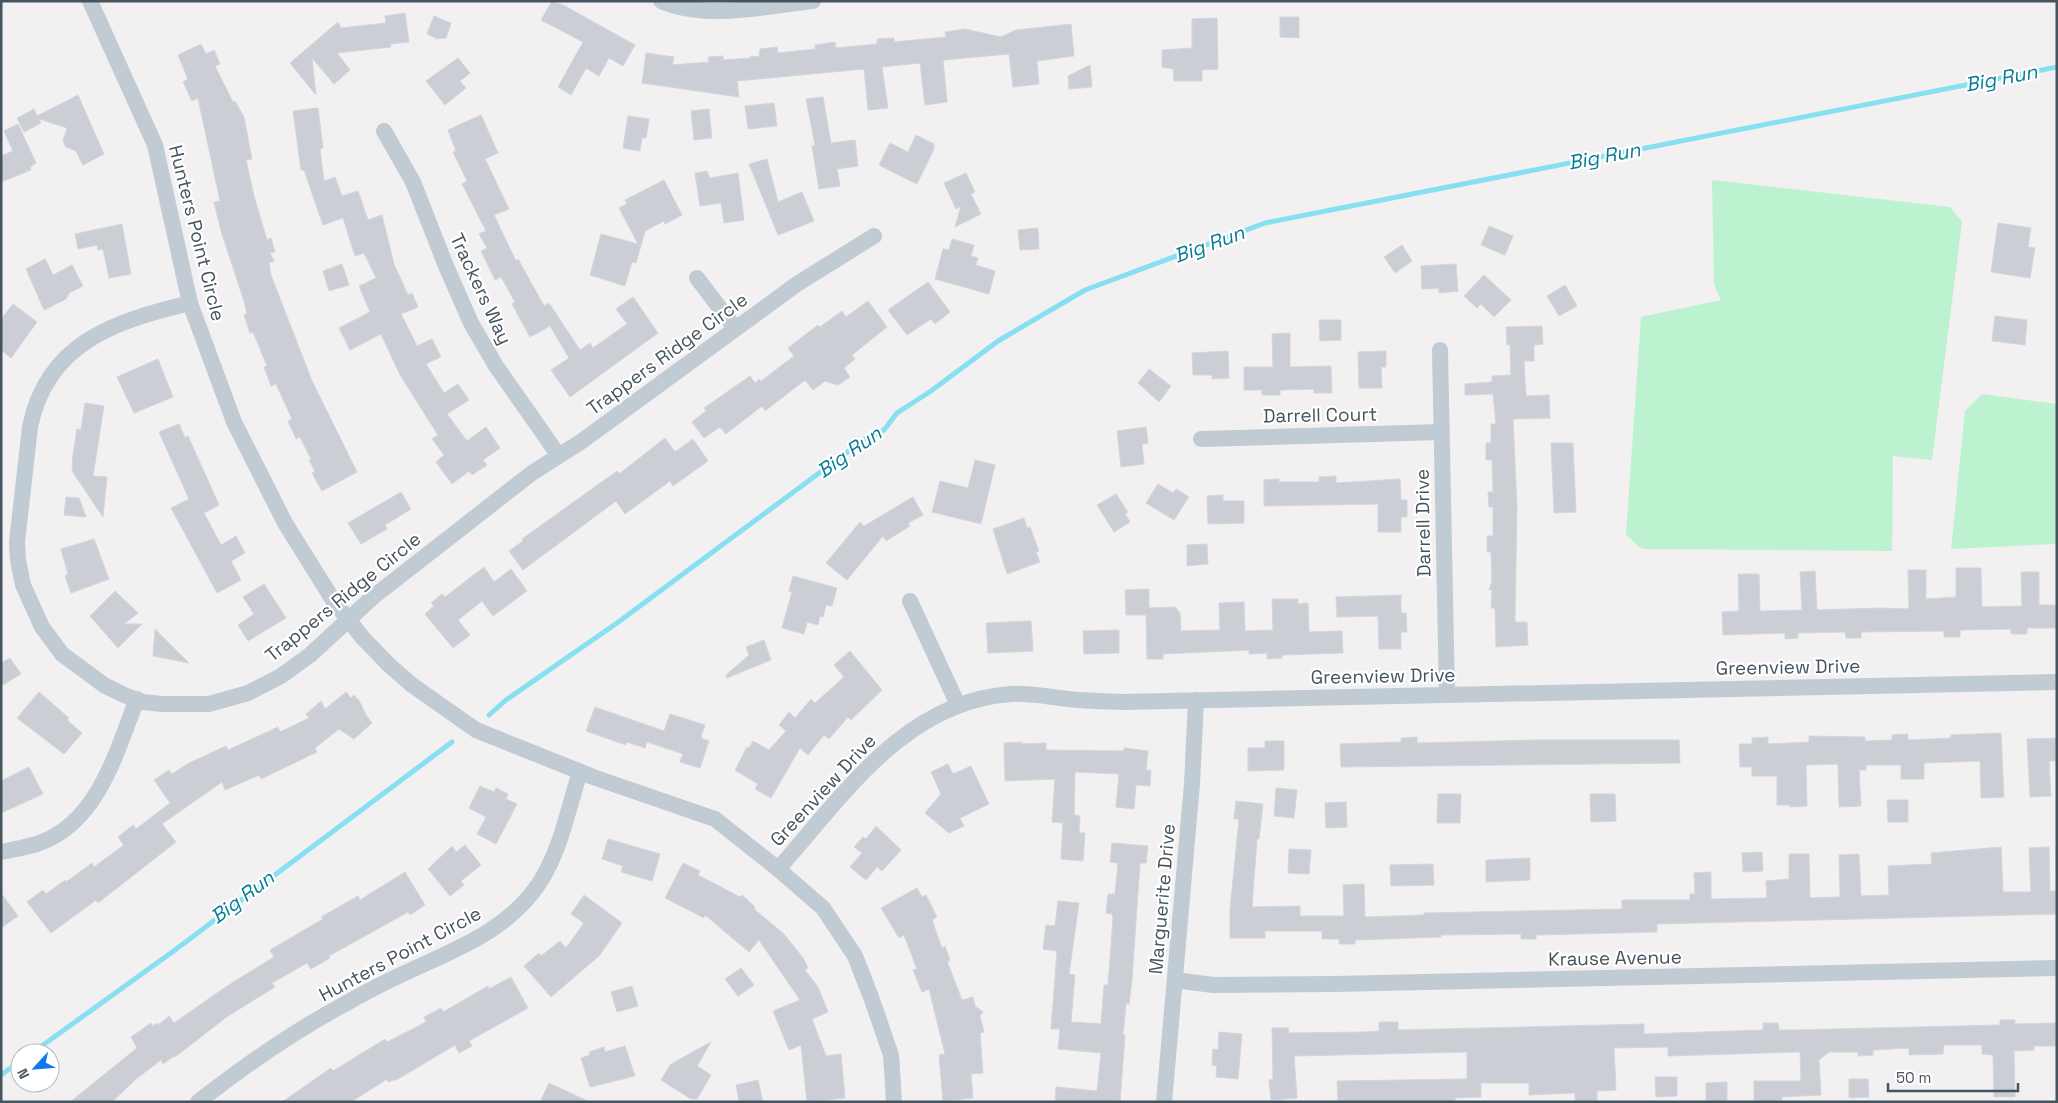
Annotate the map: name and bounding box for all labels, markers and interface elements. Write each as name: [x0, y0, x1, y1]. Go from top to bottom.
water label: Big Run: [1963, 58, 2040, 98]
water label: Big Run: [1566, 136, 1643, 176]
street label: Hunters Point Circle: [163, 142, 231, 324]
water label: Big Run: [1170, 219, 1249, 269]
street label: Trackers Way: [444, 229, 518, 349]
street label: Trappers Ridge Circle: [581, 287, 753, 421]
street label: Darrell Court: [1263, 402, 1377, 428]
water label: Big Run: [812, 420, 887, 484]
street label: Darrell Drive: [1410, 469, 1436, 577]
street label: Trappers Ridge Circle: [260, 526, 426, 668]
street label: Greenview Drive: [1715, 653, 1861, 681]
street label: Greenview Drive: [1310, 662, 1456, 690]
street label: Greenview Drive: [764, 729, 882, 851]
street label: Marguerite Drive: [1143, 823, 1181, 975]
water label: Big Run: [205, 864, 280, 929]
street label: Hunters Point Circle: [314, 901, 486, 1007]
street label: Krause Avenue: [1548, 944, 1682, 972]
north arrow: [10, 1043, 60, 1093]
scale bar: [1888, 1060, 2018, 1092]
text: N: [13, 1066, 33, 1082]
text: 50 m: [1896, 1068, 1931, 1087]

